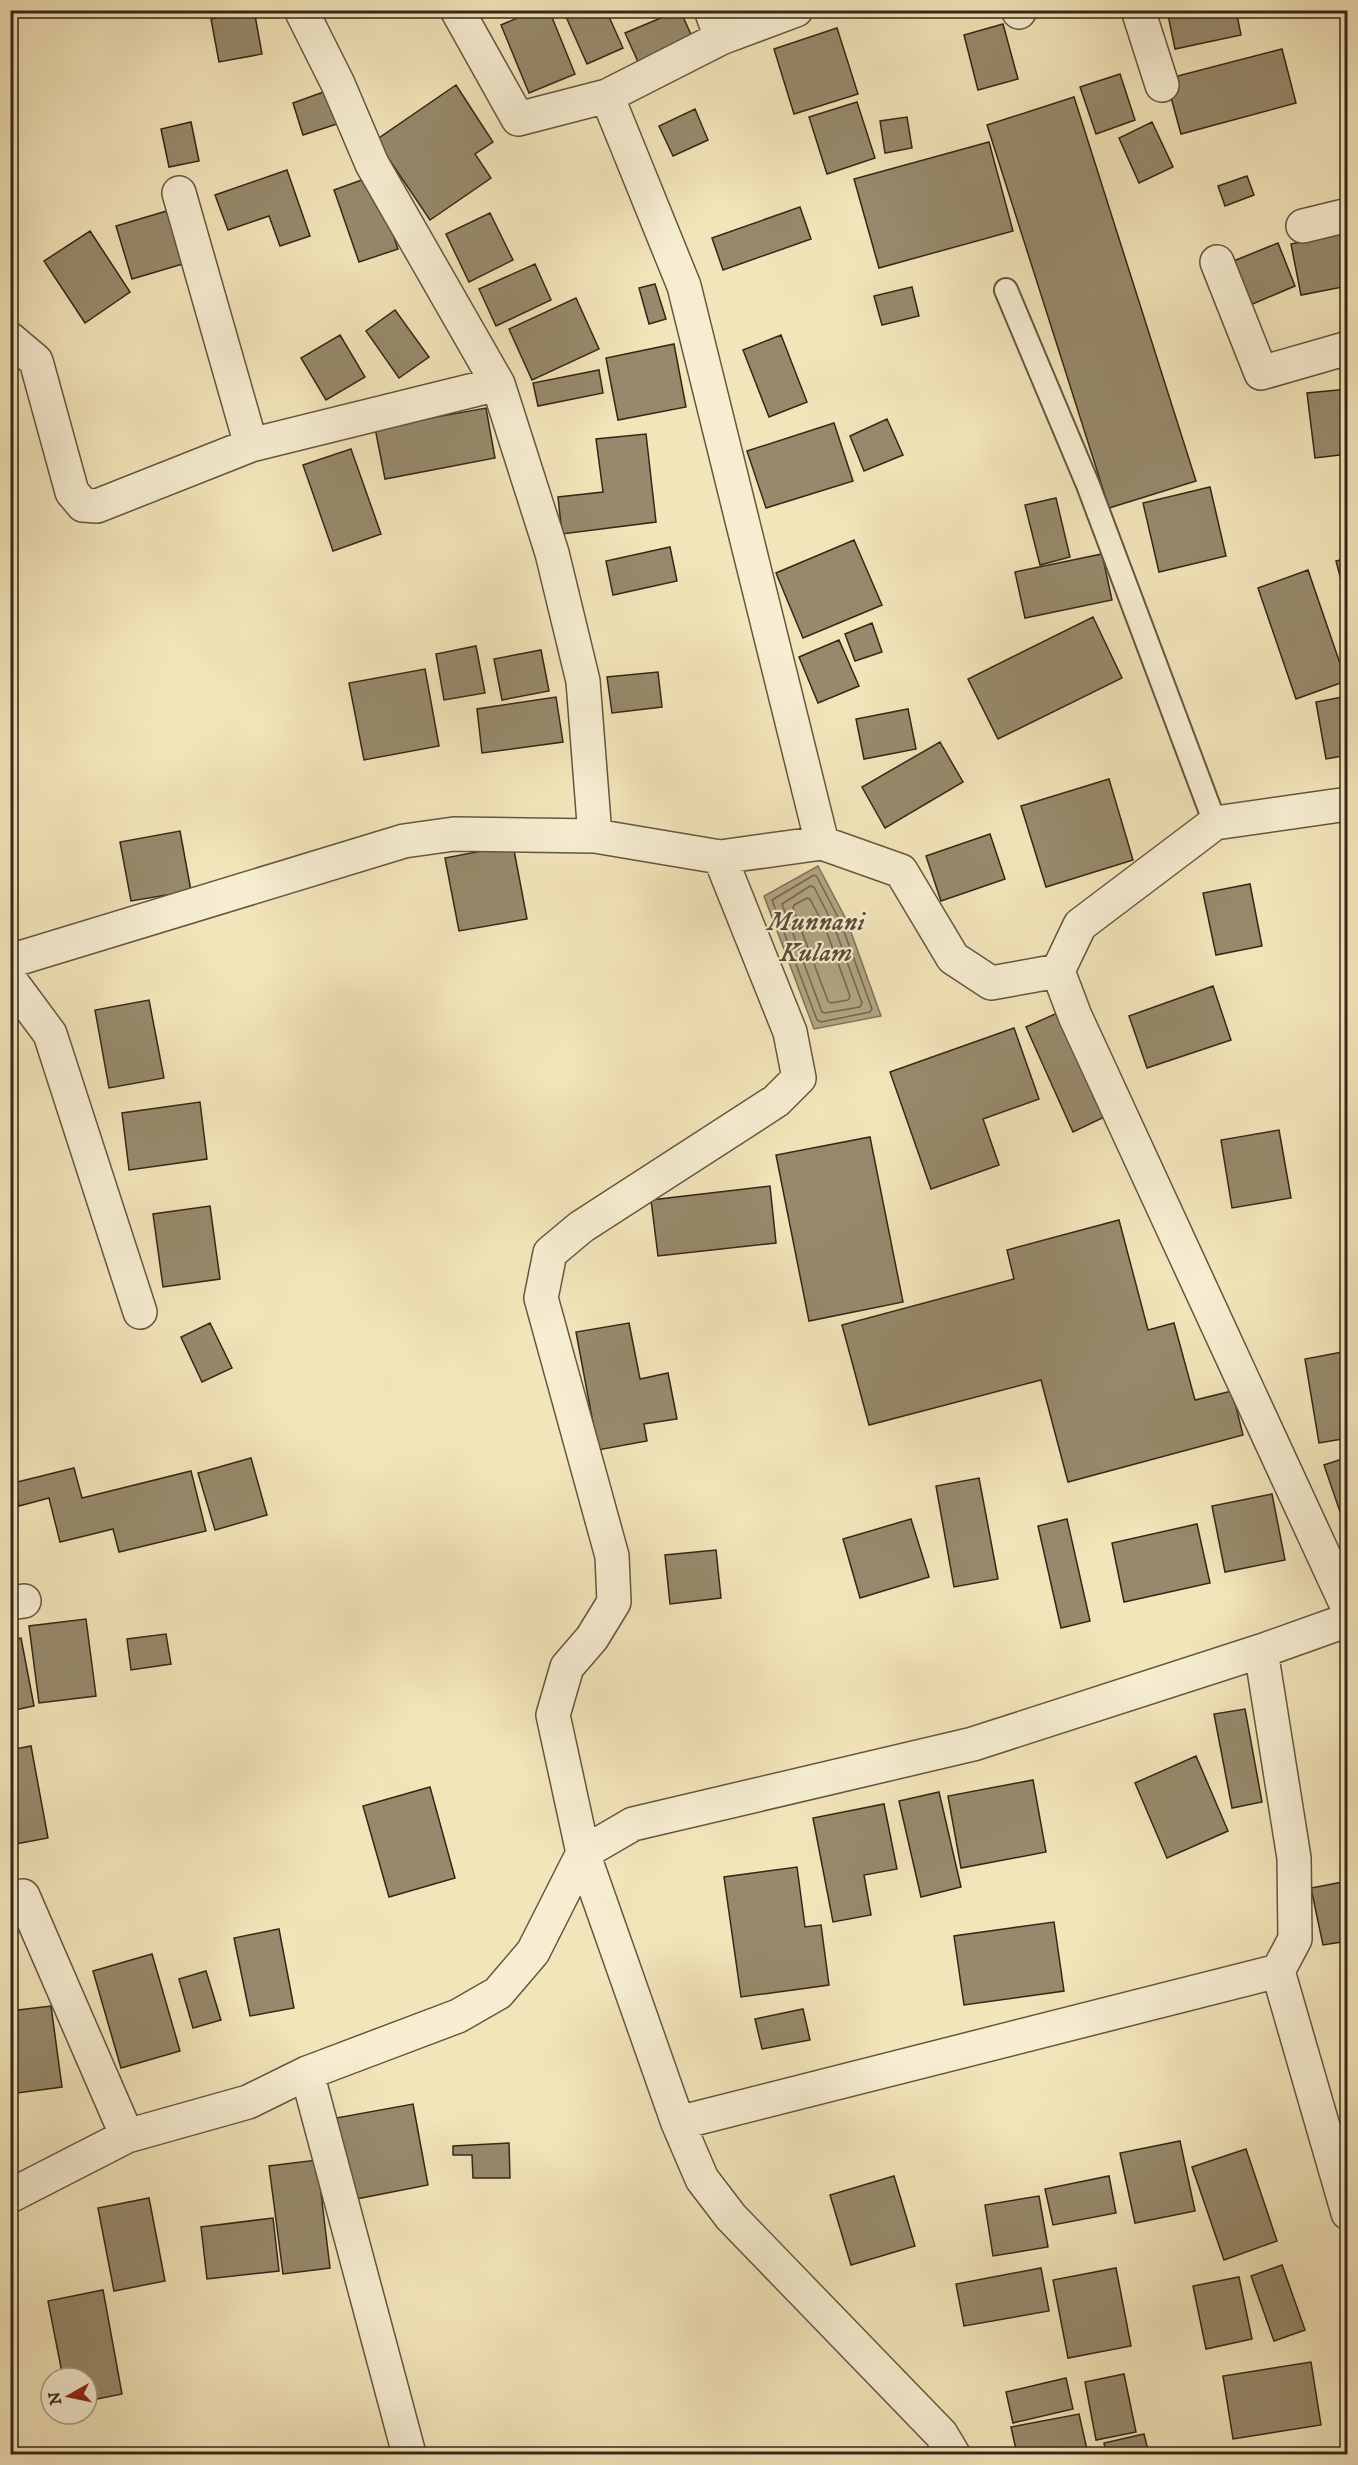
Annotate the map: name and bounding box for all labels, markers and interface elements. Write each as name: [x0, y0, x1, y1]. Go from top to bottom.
water label: Munnani Kulam: [765, 905, 866, 970]
north arrow: [39, 2366, 99, 2426]
text: N: [44, 2390, 66, 2406]

